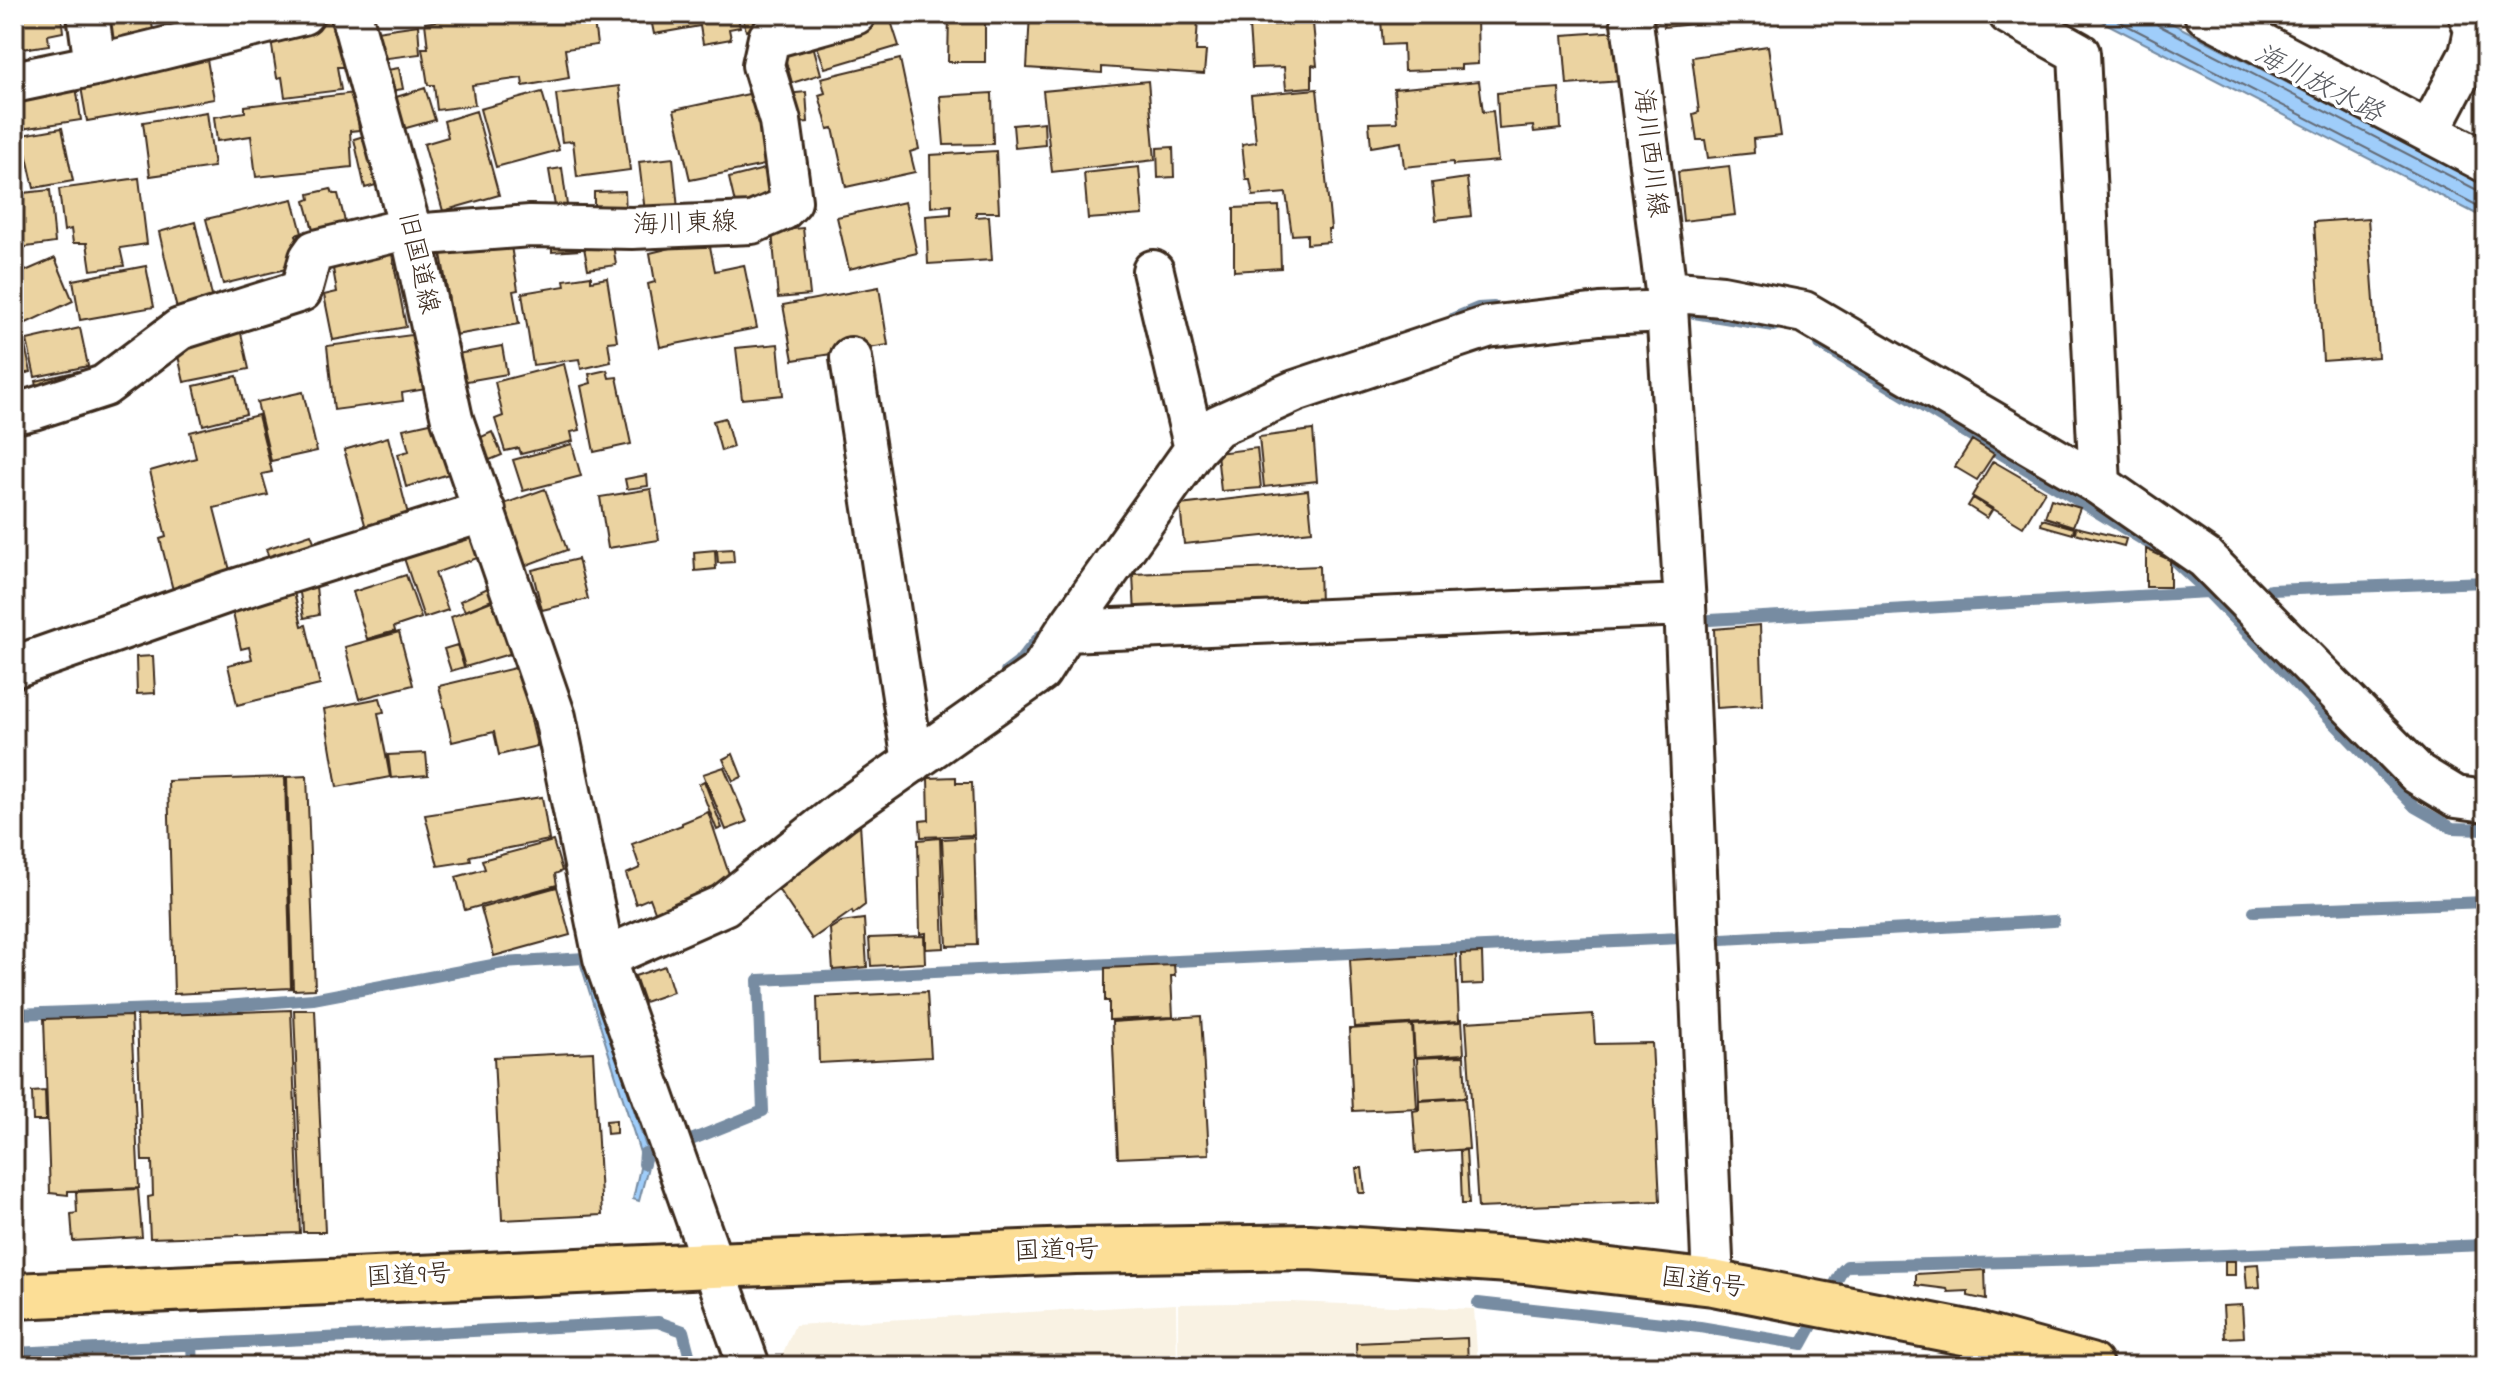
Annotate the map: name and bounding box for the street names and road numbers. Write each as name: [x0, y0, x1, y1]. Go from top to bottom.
street label: 海川西川線: [1622, 86, 1676, 220]
street label: 海川東線: [632, 204, 738, 246]
street label: 旧国道線: [387, 208, 447, 318]
street label: 国道9号: [1013, 1232, 1101, 1272]
street label: 国道9号: [365, 1256, 453, 1298]
street label: 国道9号: [1658, 1259, 1748, 1309]

